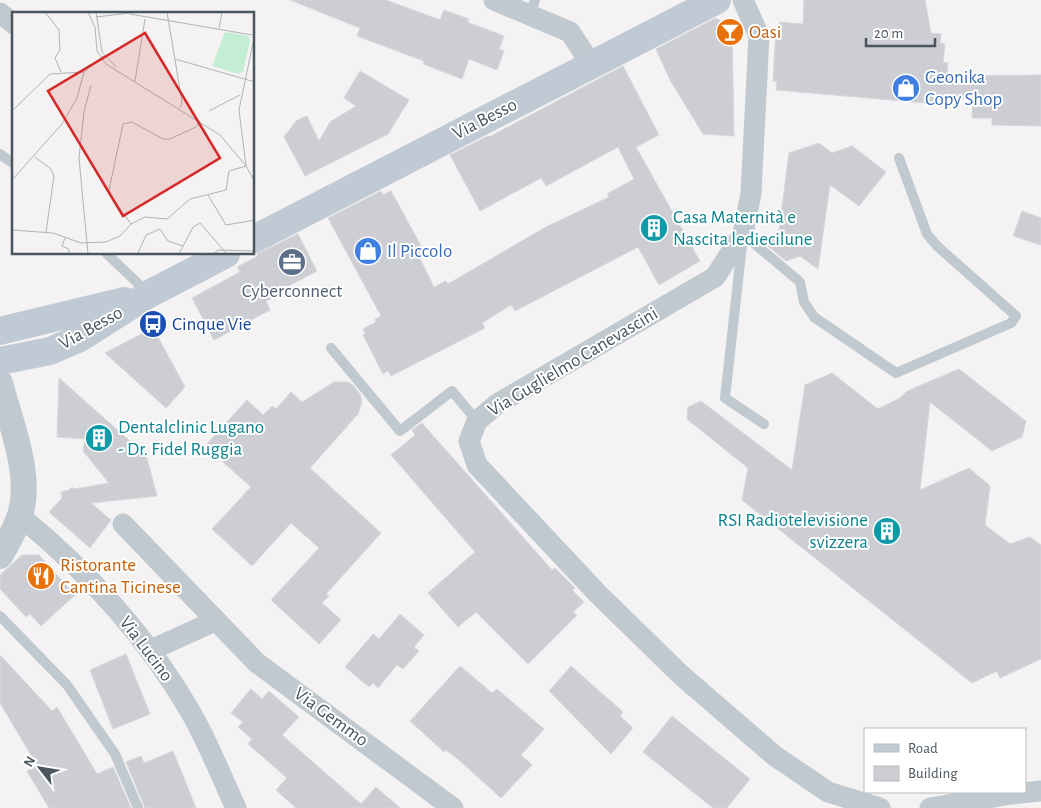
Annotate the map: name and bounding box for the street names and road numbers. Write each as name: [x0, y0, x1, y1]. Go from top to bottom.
street label: Via Besso: [450, 95, 520, 143]
street label: Via Besso: [56, 303, 126, 353]
street label: Via Guglielmo Canevascini: [485, 304, 661, 420]
street label: Via Lucino: [116, 613, 176, 685]
street label: Via Gemmo: [290, 684, 372, 750]

